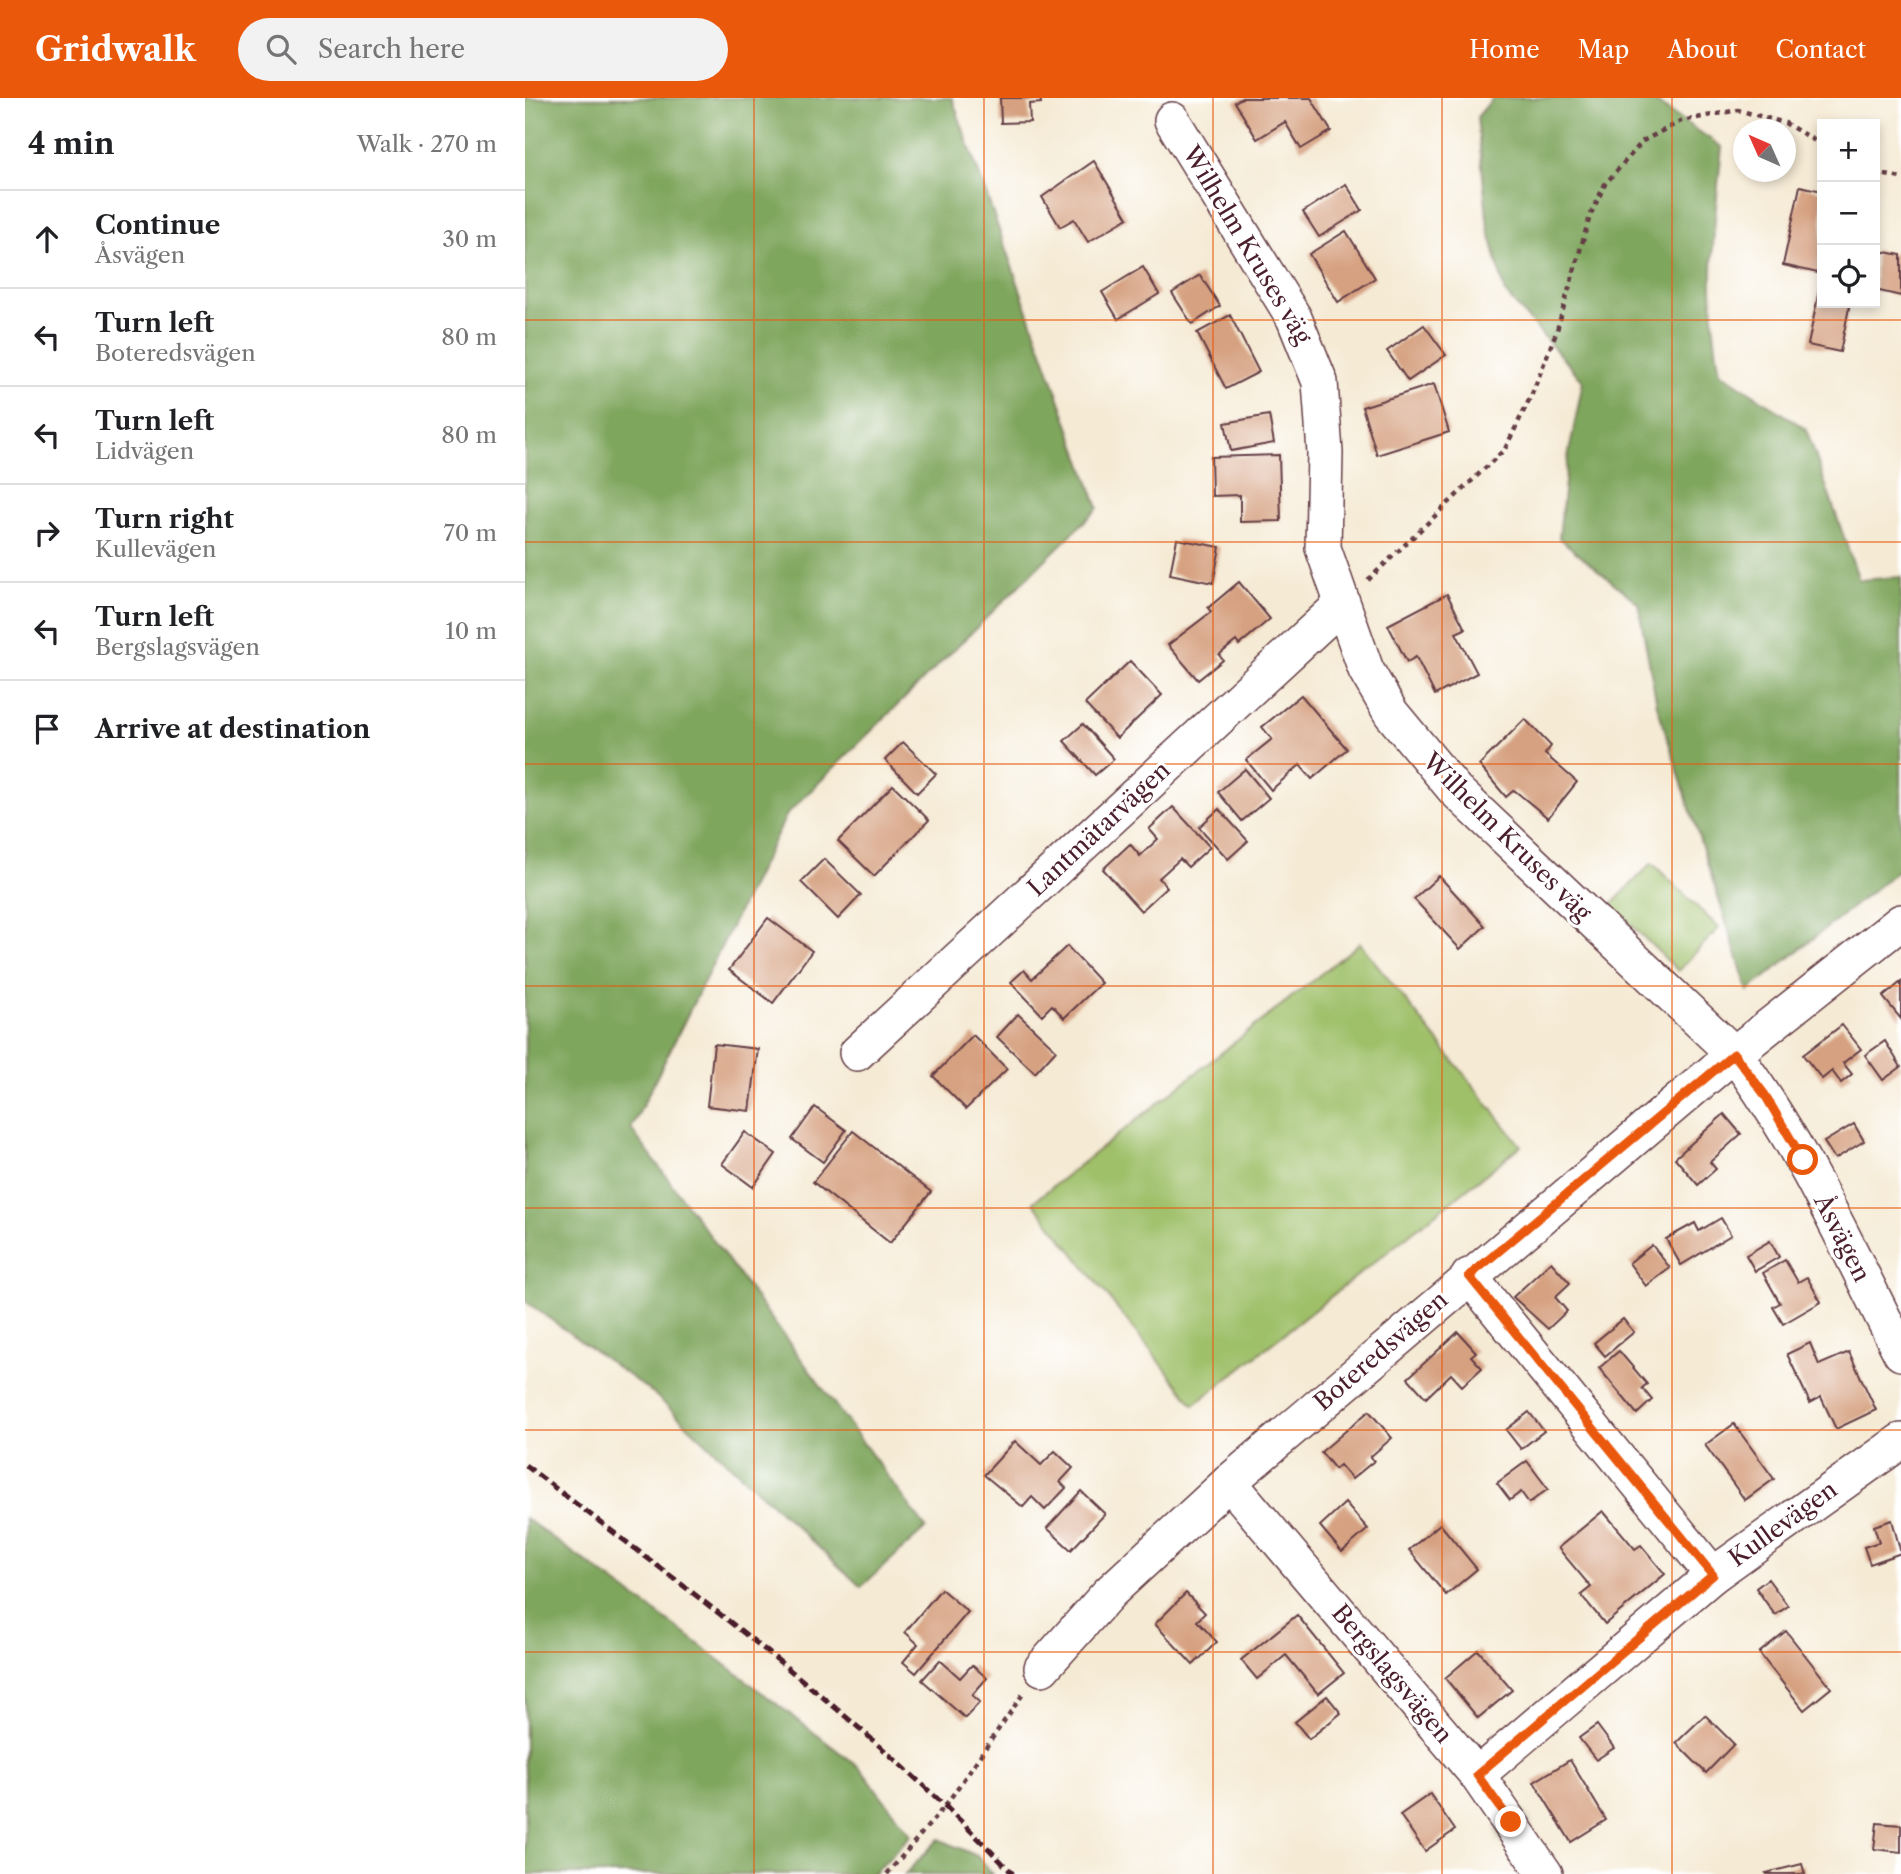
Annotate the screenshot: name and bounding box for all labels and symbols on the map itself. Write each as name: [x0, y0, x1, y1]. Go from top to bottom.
north arrow: [1733, 119, 1796, 182]
street label: Wilhelm Kruses väg: [1176, 139, 1318, 349]
street label: Wilhelm Kruses väg: [1416, 746, 1598, 927]
street label: Lantmätarvägen: [1021, 755, 1176, 902]
route start: [1787, 1144, 1818, 1175]
street label: Åsvägen: [1808, 1188, 1877, 1286]
street label: Boteredsvägen: [1308, 1285, 1453, 1417]
street label: Kullevägen: [1723, 1475, 1842, 1573]
street label: Bergslagsvägen: [1326, 1598, 1459, 1749]
route end: [1495, 1806, 1526, 1837]

